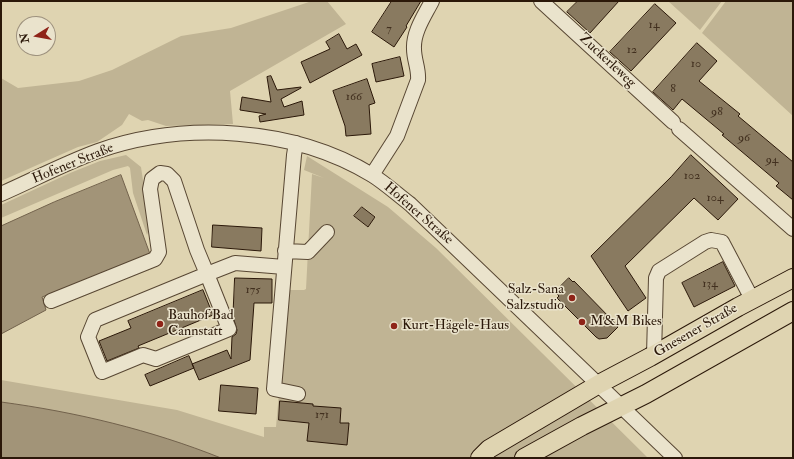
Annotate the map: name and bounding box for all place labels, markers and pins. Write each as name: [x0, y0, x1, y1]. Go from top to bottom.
place label: Salz-Sana Salzstudio: [506, 282, 564, 314]
marker: Salz-Sana Salzstudio: [567, 293, 577, 303]
place label: Bauhof Bad Cannstatt: [168, 308, 234, 340]
place label: M&M Bikes: [590, 314, 662, 330]
marker: M&M Bikes: [577, 317, 587, 327]
place label: Kurt-Hägele-Haus: [402, 318, 509, 334]
marker: Bauhof Bad Cannstatt: [155, 319, 165, 329]
marker: Kurt-Hägele-Haus: [389, 321, 399, 331]

